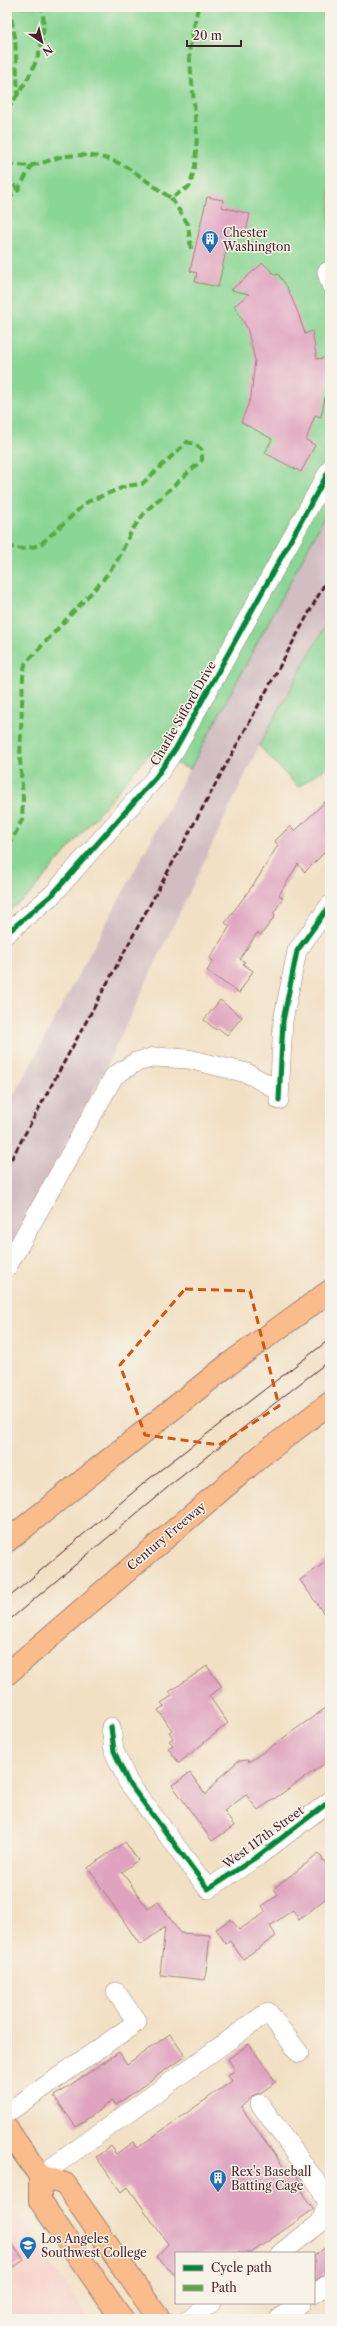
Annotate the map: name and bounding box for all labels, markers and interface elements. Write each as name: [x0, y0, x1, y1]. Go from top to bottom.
north arrow: [22, 22, 62, 62]
scale bar: [187, 22, 241, 48]
text: 20 m: [193, 28, 222, 43]
text: N: [39, 42, 56, 59]
place label: Chester Washington: [222, 225, 291, 254]
building icon: Chester Washington: [200, 229, 220, 254]
street label: Charlie Sifford Drive: [147, 658, 219, 768]
street label: Century Freeway: [124, 1499, 209, 1573]
street label: West 117th Street: [219, 1802, 307, 1872]
place label: Rex's Baseball Batting Cage: [231, 2164, 312, 2193]
building icon: Rex's Baseball Batting Cage: [208, 2168, 228, 2193]
place label: Los Angeles Southwest College: [41, 2231, 147, 2260]
school or university icon: Los Angeles Southwest College: [18, 2235, 38, 2260]
legend: [175, 2252, 315, 2304]
text: Cycle path: [211, 2260, 272, 2275]
text: Path: [211, 2280, 237, 2295]

